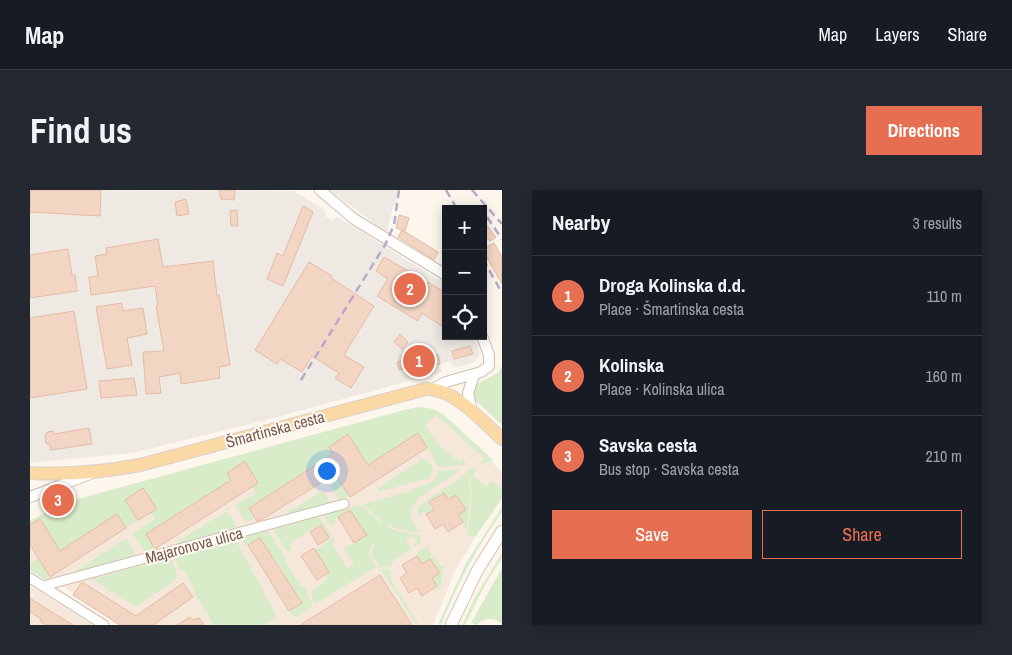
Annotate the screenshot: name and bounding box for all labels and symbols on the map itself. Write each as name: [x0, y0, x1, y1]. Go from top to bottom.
pin: 2: [394, 270, 426, 308]
pin: 1: [403, 342, 435, 380]
street label: Šmartinska cesta: [223, 405, 327, 453]
your location: [314, 458, 340, 484]
pin: 3: [42, 481, 74, 519]
street label: Majaronova ulica: [143, 521, 246, 569]

